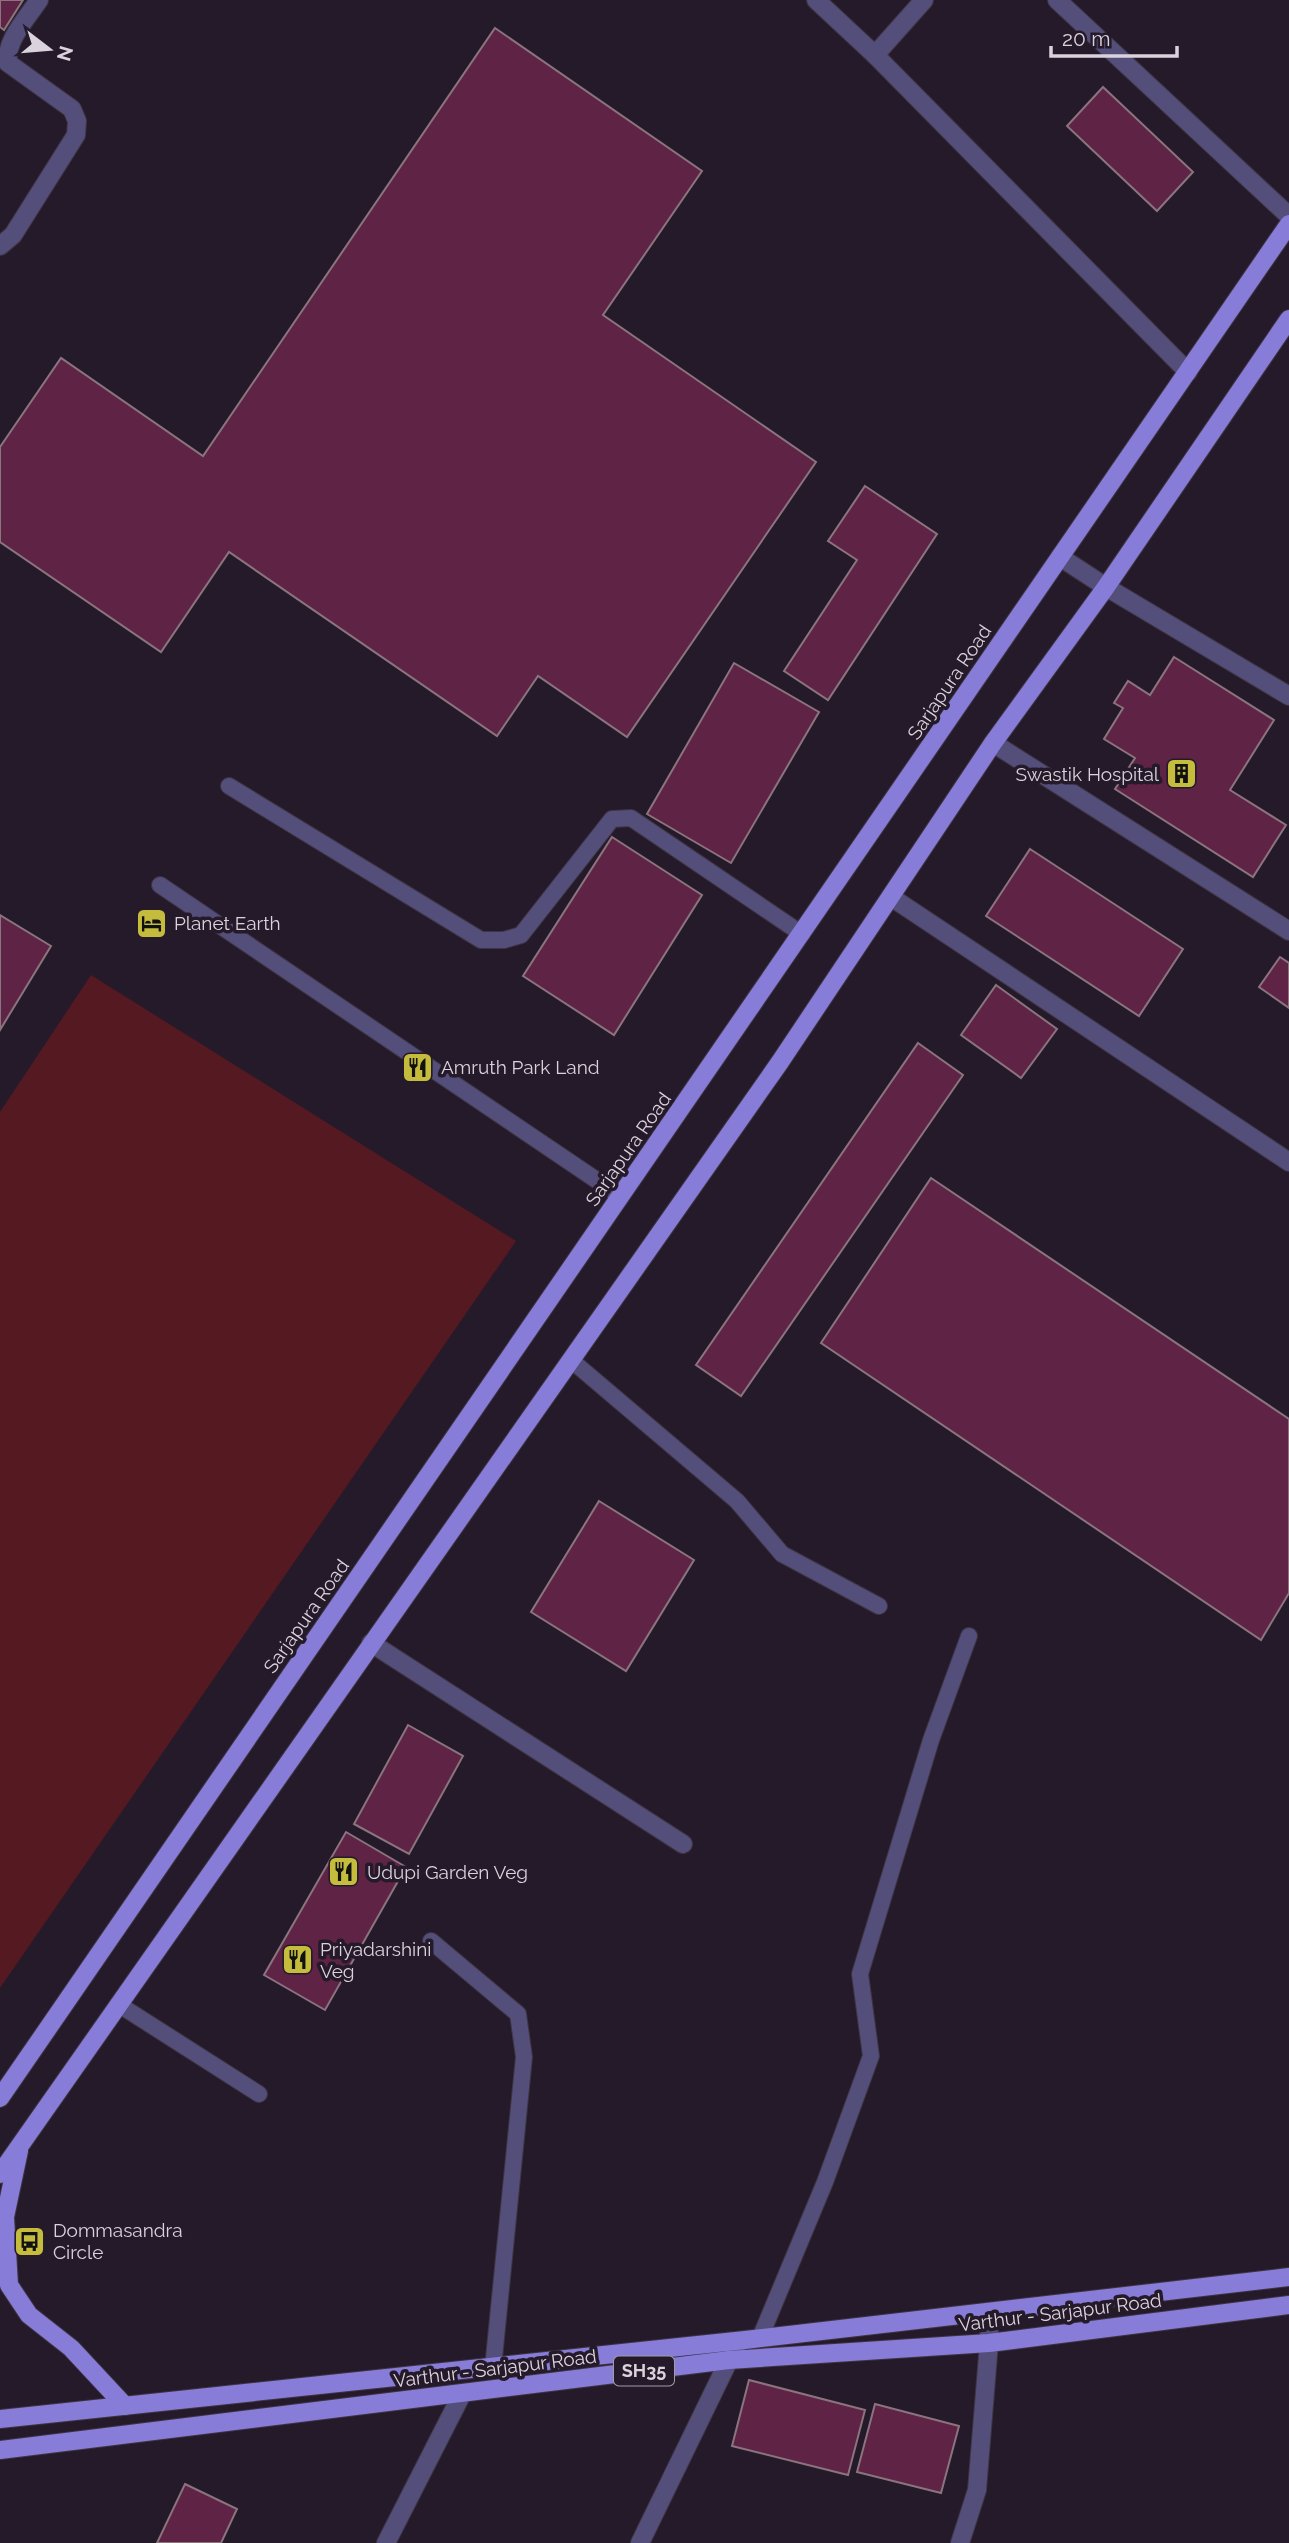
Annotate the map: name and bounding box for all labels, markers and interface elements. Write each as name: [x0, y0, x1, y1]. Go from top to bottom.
north arrow: [14, 14, 84, 84]
scale bar: [1051, 14, 1177, 58]
text: 20 m: [1062, 26, 1110, 51]
text: N: [53, 44, 78, 64]
street label: Sarjapura Road: [903, 620, 995, 744]
building icon: Swastik Hospital: [1165, 757, 1199, 791]
place label: Swastik Hospital: [1016, 763, 1160, 785]
hotel icon: Planet Earth: [134, 906, 168, 940]
place label: Planet Earth: [174, 912, 281, 934]
restaurant icon: Amruth Park Land: [401, 1050, 435, 1084]
place label: Amruth Park Land: [441, 1056, 600, 1078]
street label: Sarjapura Road: [581, 1088, 675, 1210]
street label: Sarjapura Road: [259, 1555, 353, 1677]
restaurant icon: Udupi Garden Veg: [327, 1855, 361, 1889]
place label: Udupi Garden Veg: [367, 1861, 528, 1883]
place label: Priyadarshini Veg: [320, 1938, 431, 1982]
restaurant icon: Priyadarshini Veg: [280, 1943, 314, 1977]
place label: Dommasandra Circle: [53, 2219, 183, 2263]
bus stop icon: Dommasandra Circle: [13, 2224, 47, 2258]
street label: Varthur - Sarjapur Road: [957, 2289, 1163, 2335]
street label: Varthur - Sarjapur Road: [392, 2345, 598, 2391]
road number: SH35: [614, 2356, 674, 2386]

